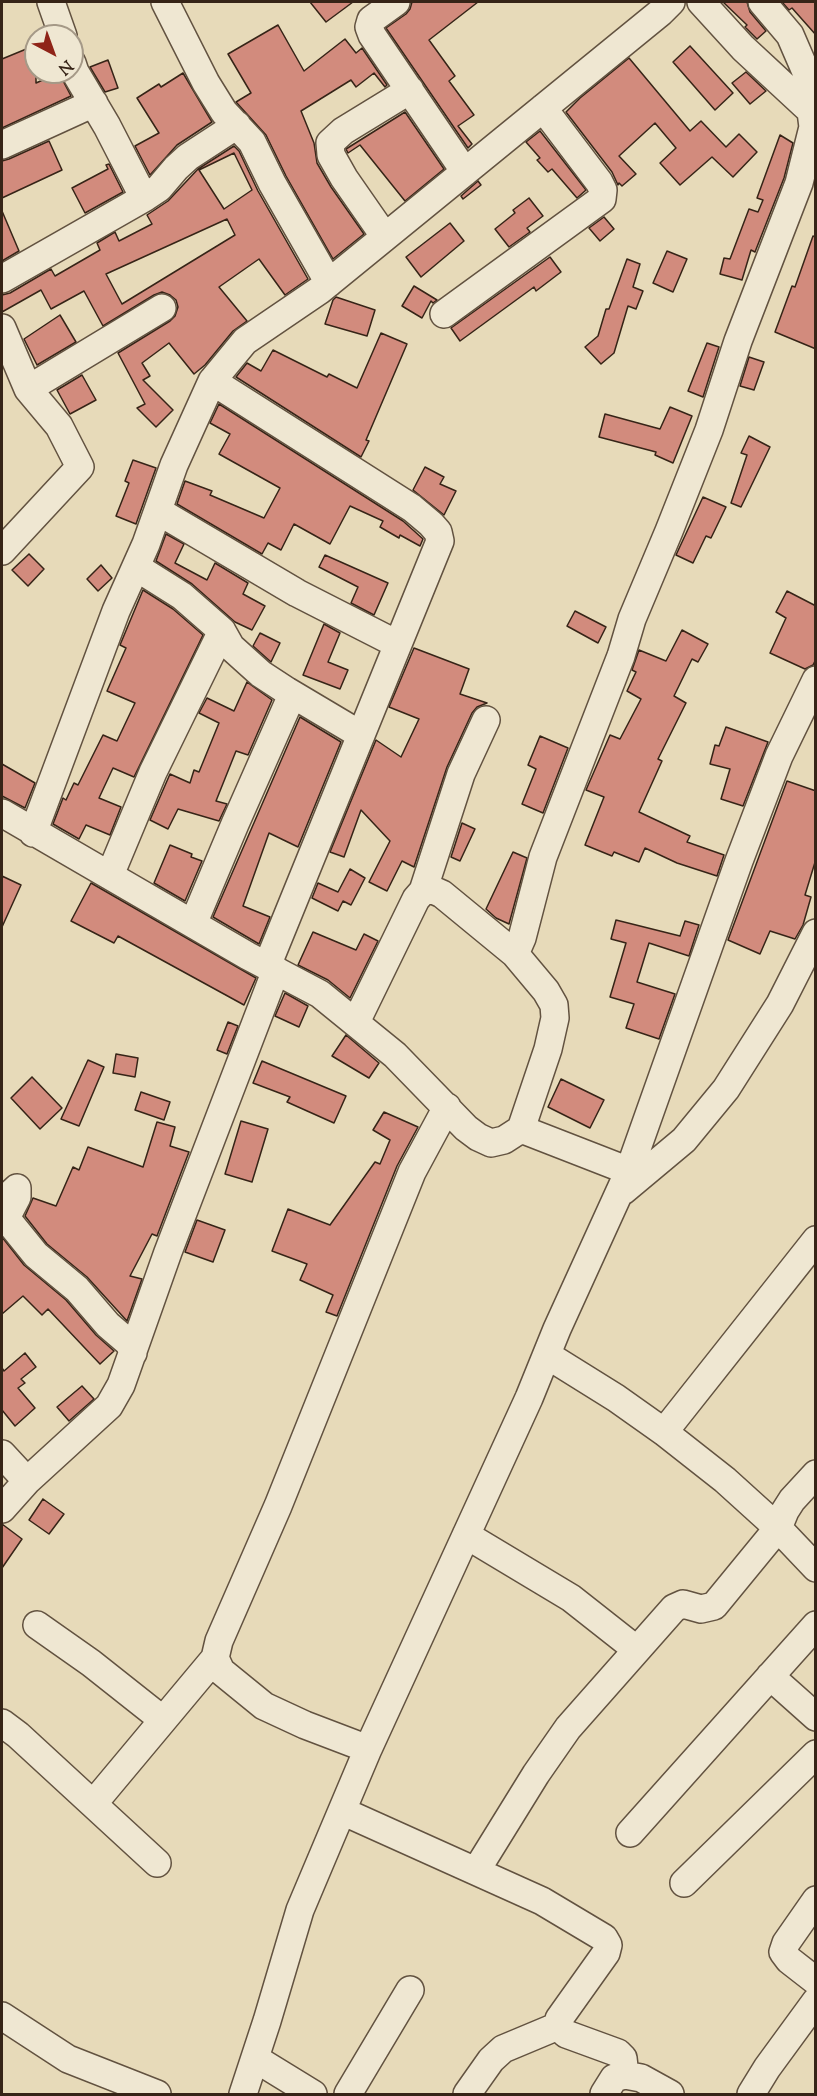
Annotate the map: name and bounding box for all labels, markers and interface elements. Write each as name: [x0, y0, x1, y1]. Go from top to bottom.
north arrow: [24, 24, 84, 84]
text: N: [52, 54, 77, 79]

